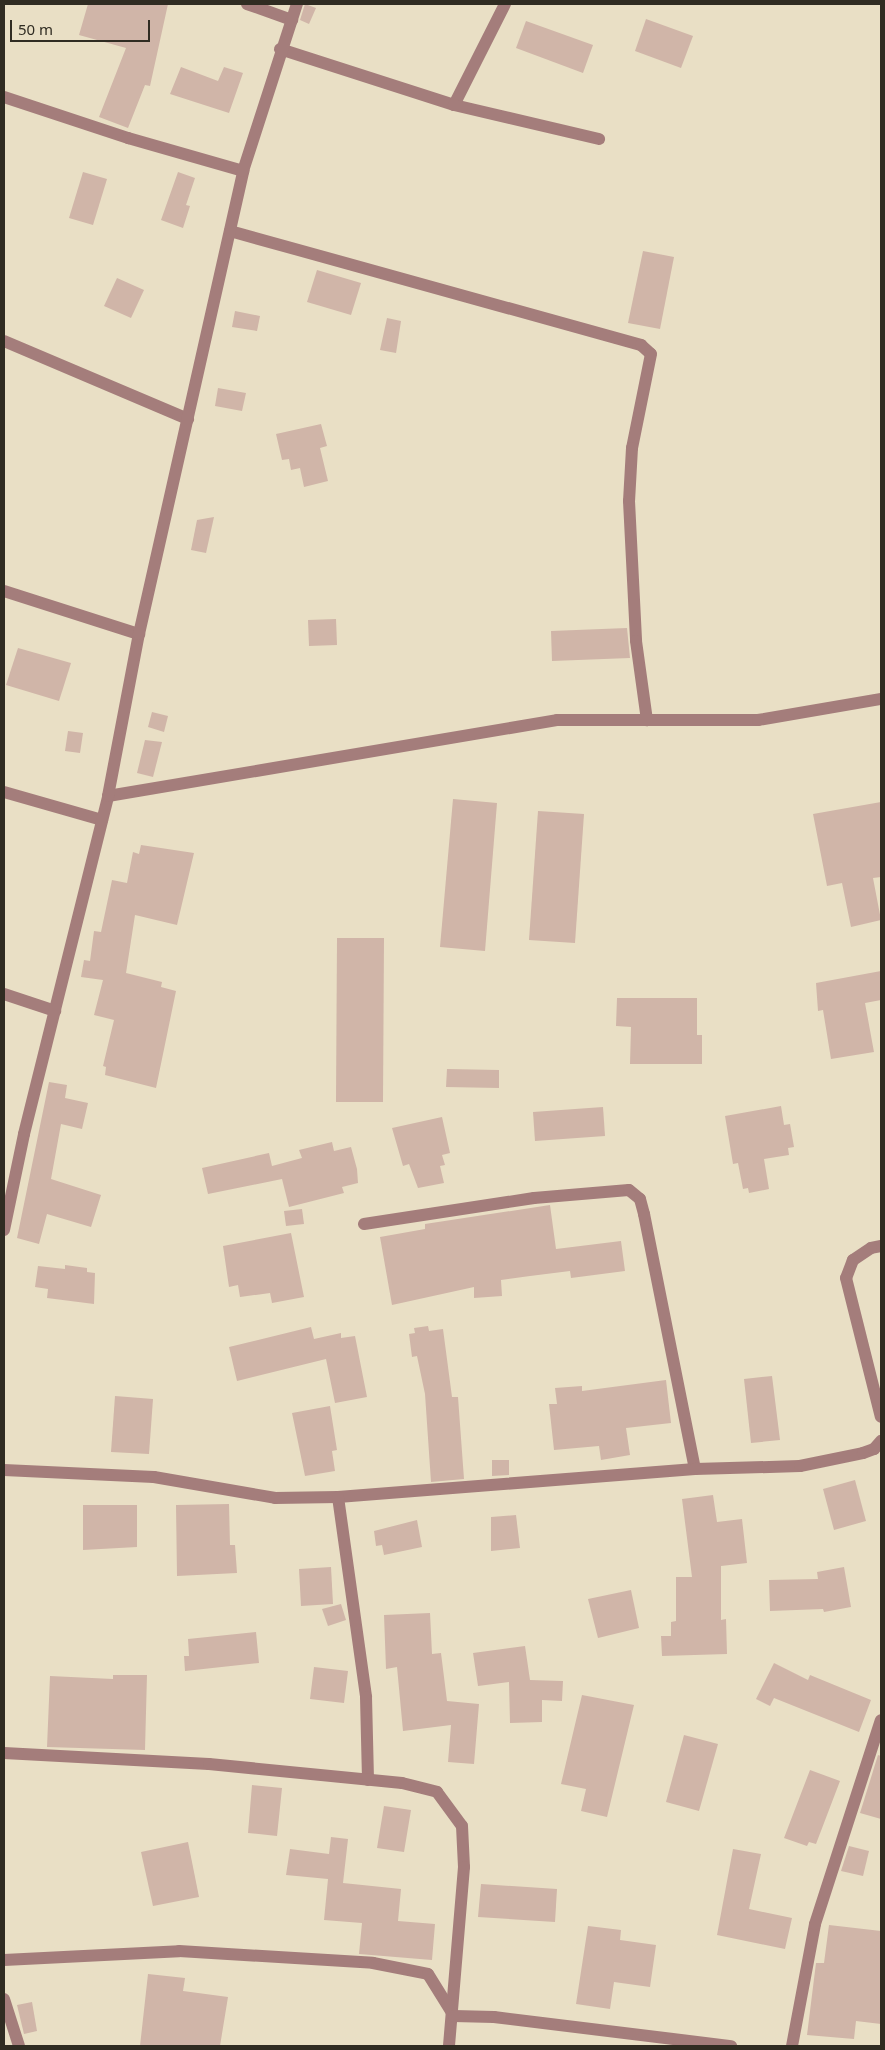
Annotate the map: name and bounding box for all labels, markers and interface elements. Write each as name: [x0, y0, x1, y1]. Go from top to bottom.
scale bar: [12, 10, 152, 42]
text: 50 m: [18, 19, 53, 39]

